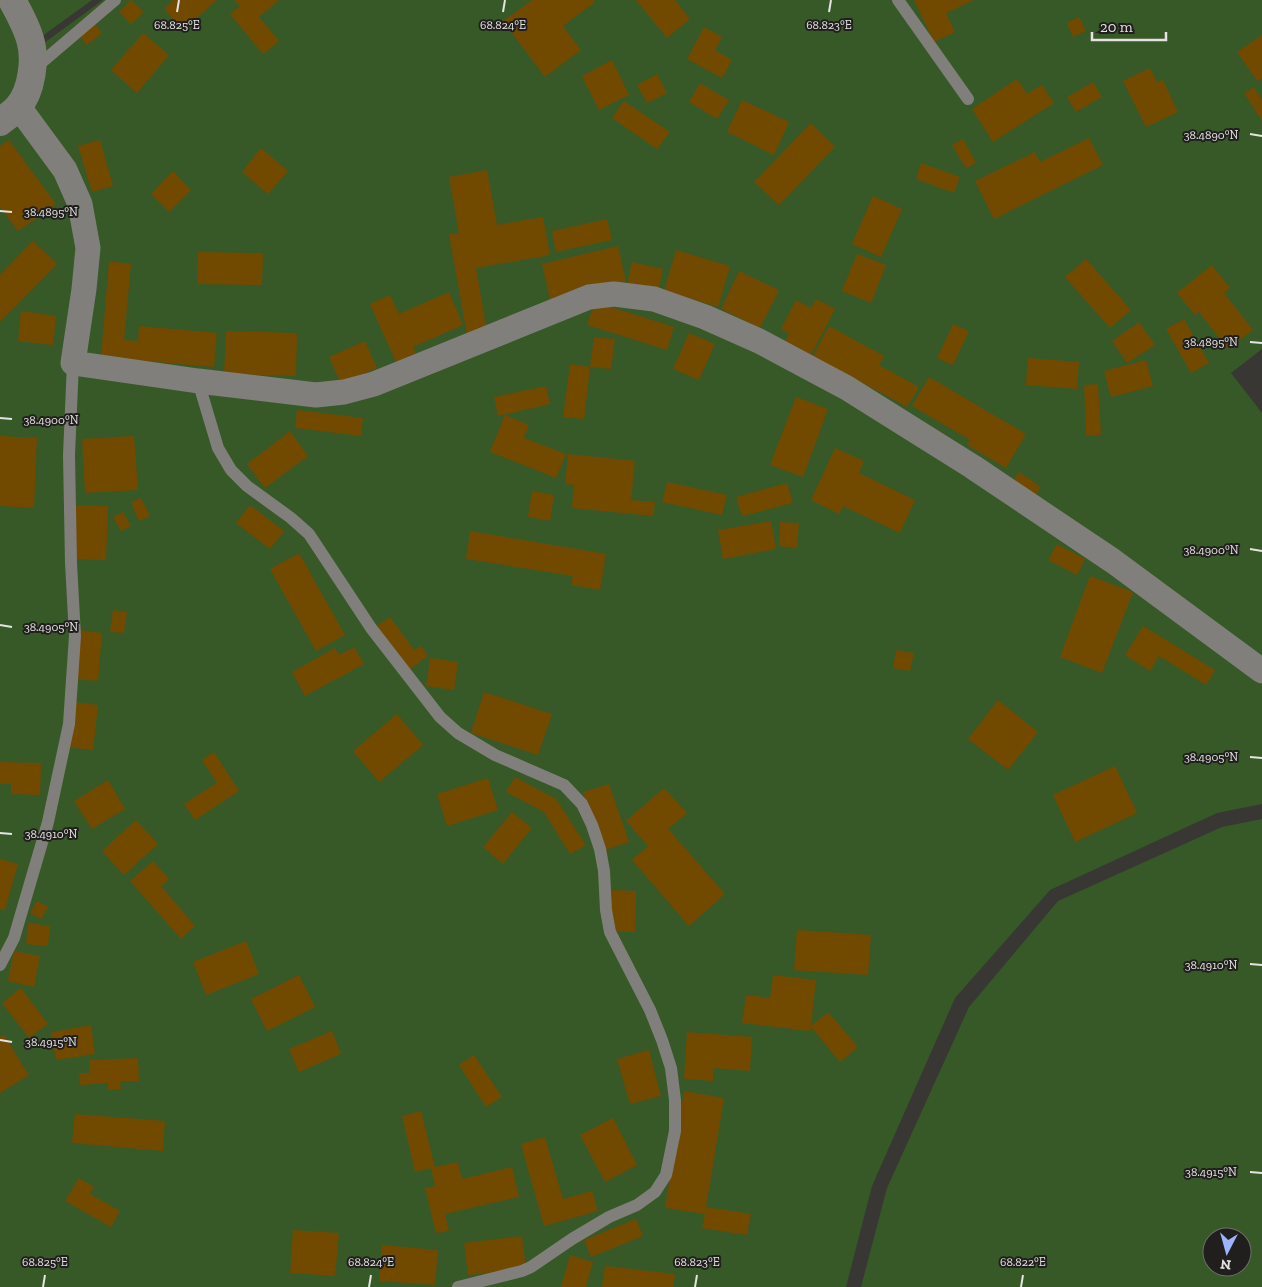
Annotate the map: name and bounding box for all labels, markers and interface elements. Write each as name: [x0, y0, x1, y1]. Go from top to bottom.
scale bar: [1092, 10, 1166, 42]
text: 68.825°E: [154, 18, 200, 32]
text: 68.824°E: [480, 18, 526, 32]
text: 68.823°E: [806, 18, 852, 32]
text: 20 m: [1100, 18, 1133, 36]
text: 38.4890°N: [1184, 128, 1238, 142]
text: 38.4895°N: [24, 205, 78, 219]
text: 38.4895°N: [1184, 335, 1238, 349]
text: 38.4900°N: [23, 413, 79, 427]
text: 38.4900°N: [1183, 543, 1239, 557]
text: 38.4905°N: [24, 620, 78, 634]
text: 38.4905°N: [1184, 750, 1238, 764]
text: 38.4910°N: [25, 827, 78, 841]
text: 38.4910°N: [1185, 958, 1238, 972]
text: 38.4915°N: [25, 1035, 77, 1049]
text: 38.4915°N: [1185, 1165, 1237, 1179]
north arrow: [1202, 1227, 1252, 1277]
text: 68.825°E: [22, 1255, 68, 1269]
text: 68.824°E: [348, 1255, 394, 1269]
text: 68.823°E: [674, 1255, 720, 1269]
text: 68.822°E: [1000, 1255, 1046, 1269]
text: N: [1219, 1255, 1232, 1273]

